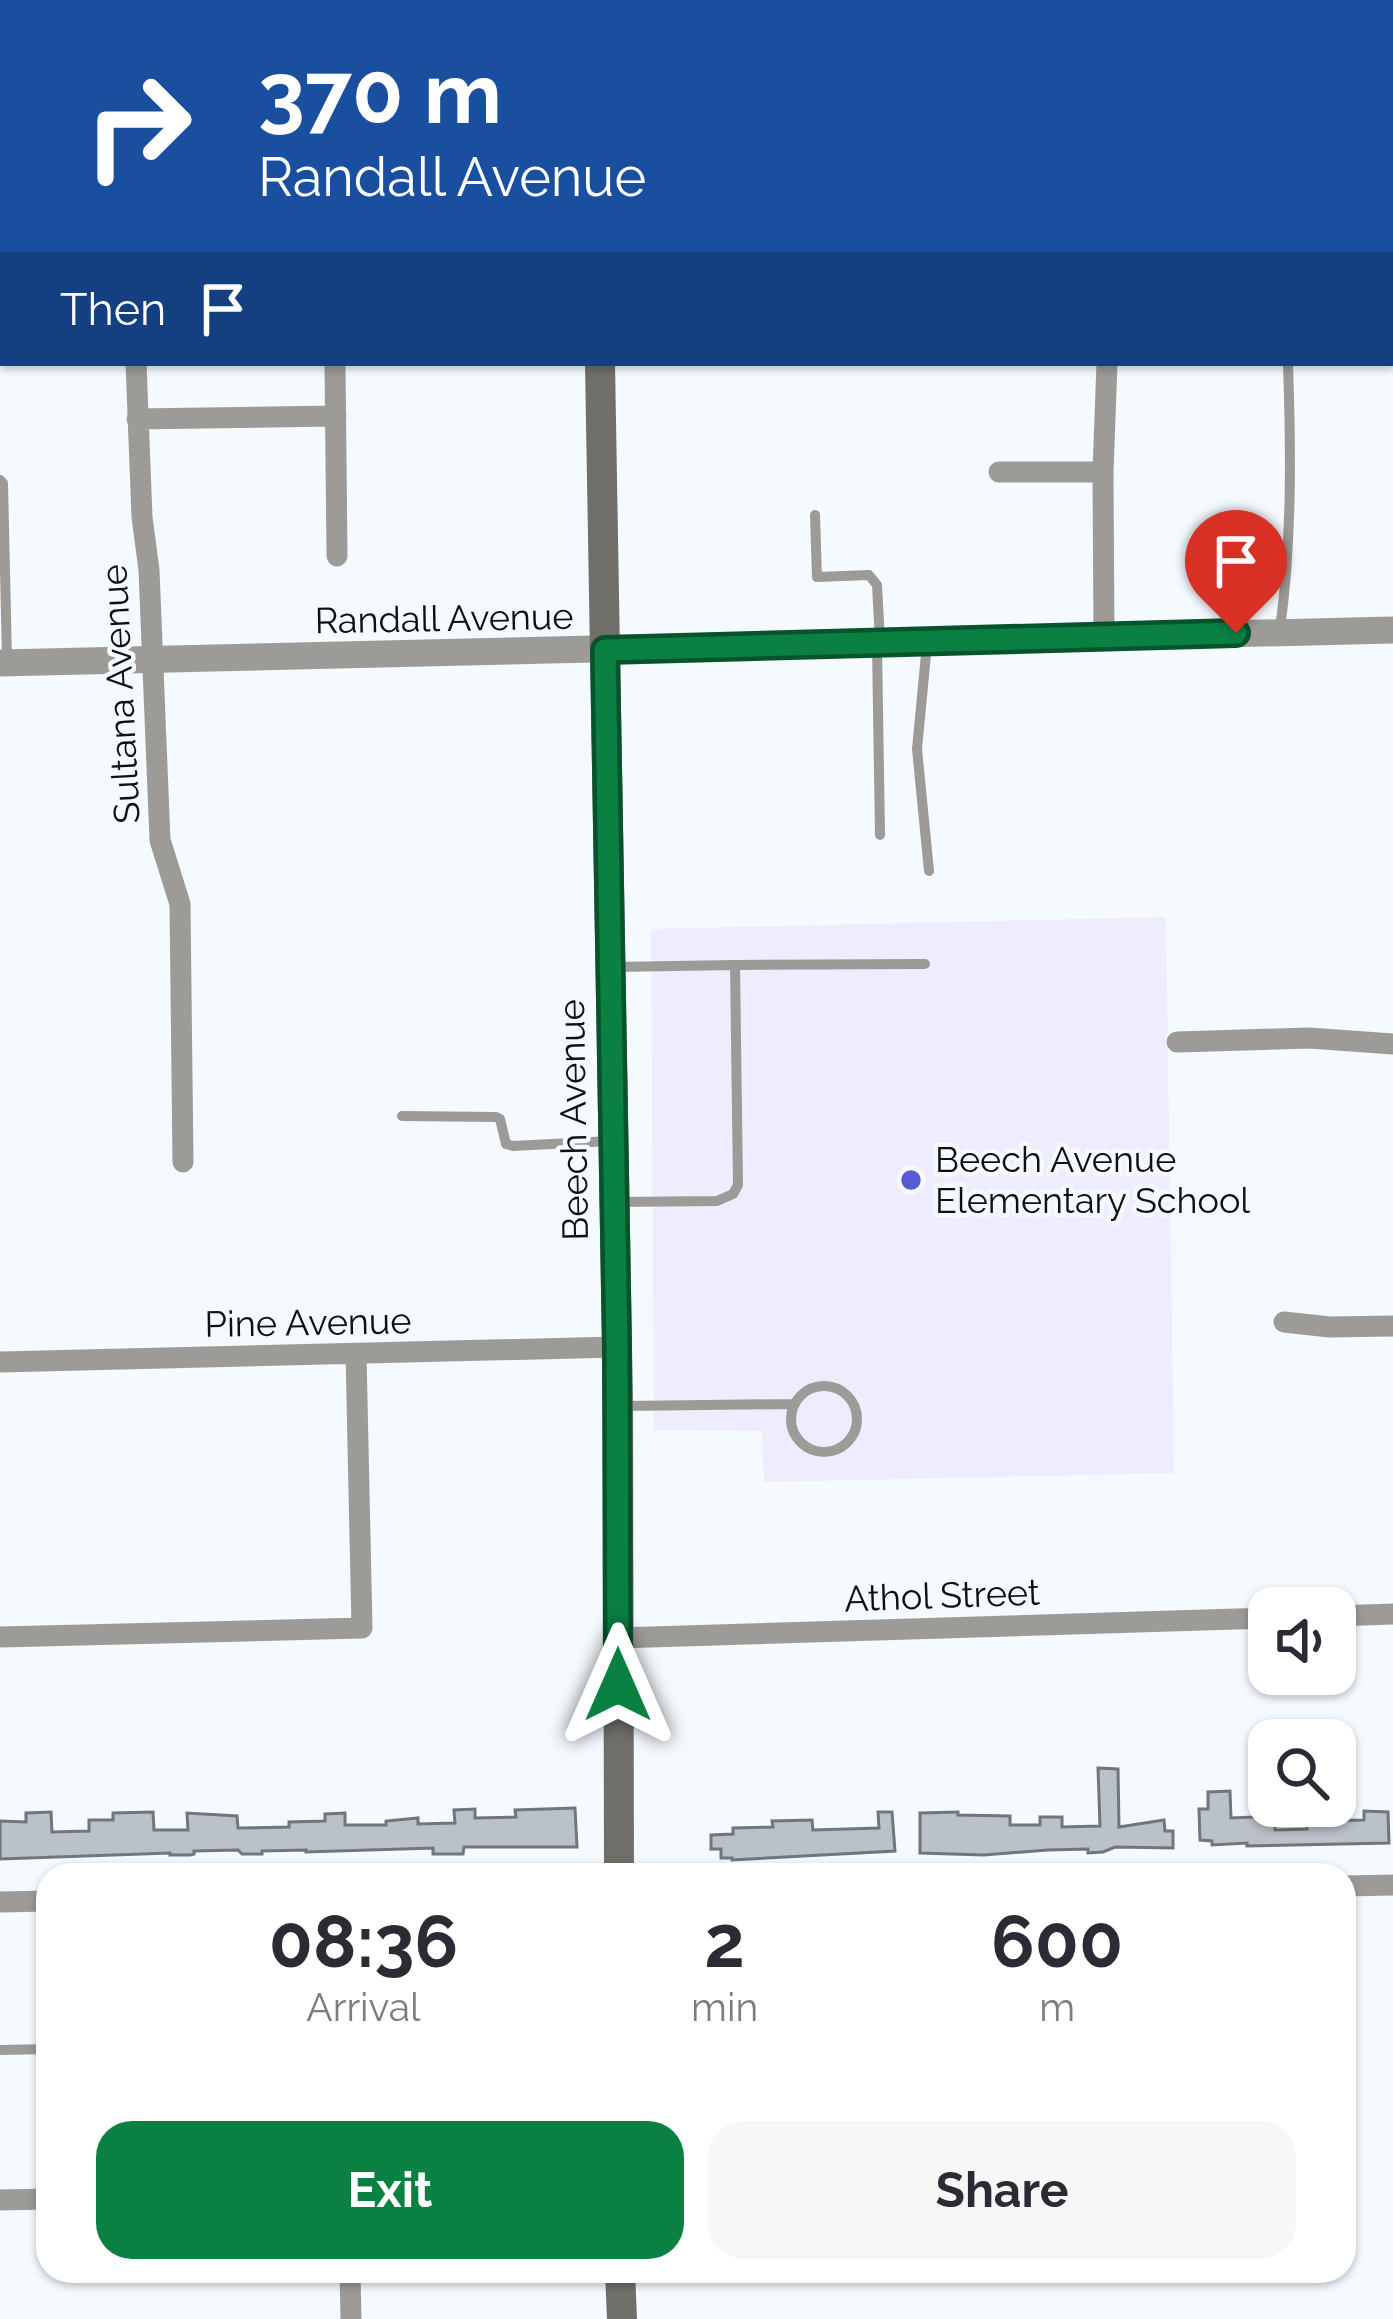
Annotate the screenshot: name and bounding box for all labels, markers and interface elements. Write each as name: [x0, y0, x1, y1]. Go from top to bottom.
text: 370 m: [258, 44, 502, 143]
icon: right: [60, 48, 216, 204]
text: Randall Avenue: [258, 145, 646, 209]
icon: arrive: [190, 276, 256, 342]
text: Then: [60, 283, 166, 336]
pin: [1185, 510, 1287, 633]
icon: arrive: [1203, 528, 1269, 594]
street label: Sultana Avenue: [92, 563, 148, 825]
street label: Randall Avenue: [314, 595, 574, 641]
street label: Beech Avenue: [550, 999, 596, 1241]
place label: Beech Avenue Elementary School: [935, 1138, 1250, 1221]
marker: Beech Avenue Elementary School: [898, 1167, 924, 1193]
street label: Pine Avenue: [204, 1299, 412, 1345]
street label: Athol Street: [843, 1571, 1041, 1619]
map controls: [1248, 1587, 1356, 1827]
button: sound: [1248, 1587, 1356, 1695]
position arrow: [555, 1622, 681, 1748]
button: search: [1248, 1719, 1356, 1827]
text: 08:36: [269, 1899, 458, 1984]
text: 2: [704, 1899, 745, 1984]
text: 600: [991, 1899, 1123, 1984]
text: Arrival: [306, 1984, 421, 2030]
text: min: [691, 1984, 758, 2030]
text: m: [1039, 1984, 1075, 2030]
button: Exit: [96, 2121, 684, 2259]
button: Share: [708, 2121, 1296, 2259]

